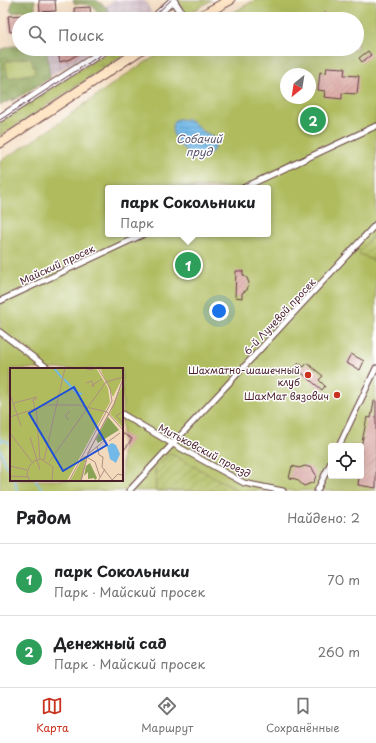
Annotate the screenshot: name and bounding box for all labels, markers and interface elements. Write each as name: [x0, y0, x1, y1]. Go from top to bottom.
search box: [12, 12, 364, 56]
icon: search: [26, 23, 48, 45]
text: Поиск: [58, 23, 104, 46]
north arrow: [280, 68, 316, 104]
pin: 2: [300, 105, 326, 135]
water label: Собачий пруд: [176, 130, 224, 160]
popup: [105, 185, 271, 237]
text: парк Сокольники: [120, 190, 256, 213]
text: Парк: [120, 213, 154, 232]
street label: Майский просек: [17, 240, 97, 288]
pin: 1: [175, 250, 201, 280]
street label: 6-й Лучевой просек: [239, 274, 319, 358]
your location: [209, 301, 229, 321]
place label: Шахматно-шашечный клуб: [188, 362, 300, 389]
inset map: [10, 368, 123, 481]
marker: Шахматно-шашечный клуб: [303, 370, 313, 380]
place label: ШахМат вязович: [244, 388, 329, 403]
marker: ШахМат вязович: [332, 390, 342, 400]
street label: Митьковский проезд: [156, 419, 254, 481]
map controls: [328, 443, 364, 479]
button: locate: [328, 443, 364, 479]
text: Рядом: [16, 504, 71, 530]
text: Найдено: 2: [287, 508, 360, 527]
text: парк Сокольники: [54, 559, 190, 582]
text: 1: [26, 570, 32, 589]
text: 70 m: [327, 570, 360, 589]
text: Парк · Майский просек: [54, 582, 205, 601]
text: Денежный сад: [54, 631, 167, 654]
text: 2: [24, 642, 34, 661]
text: 260 m: [318, 642, 360, 661]
text: Парк · Майский просек: [54, 654, 205, 673]
tab: Карта: [36, 695, 69, 736]
tab: Маршрут: [141, 695, 193, 736]
tab: Сохранённые: [266, 695, 340, 736]

